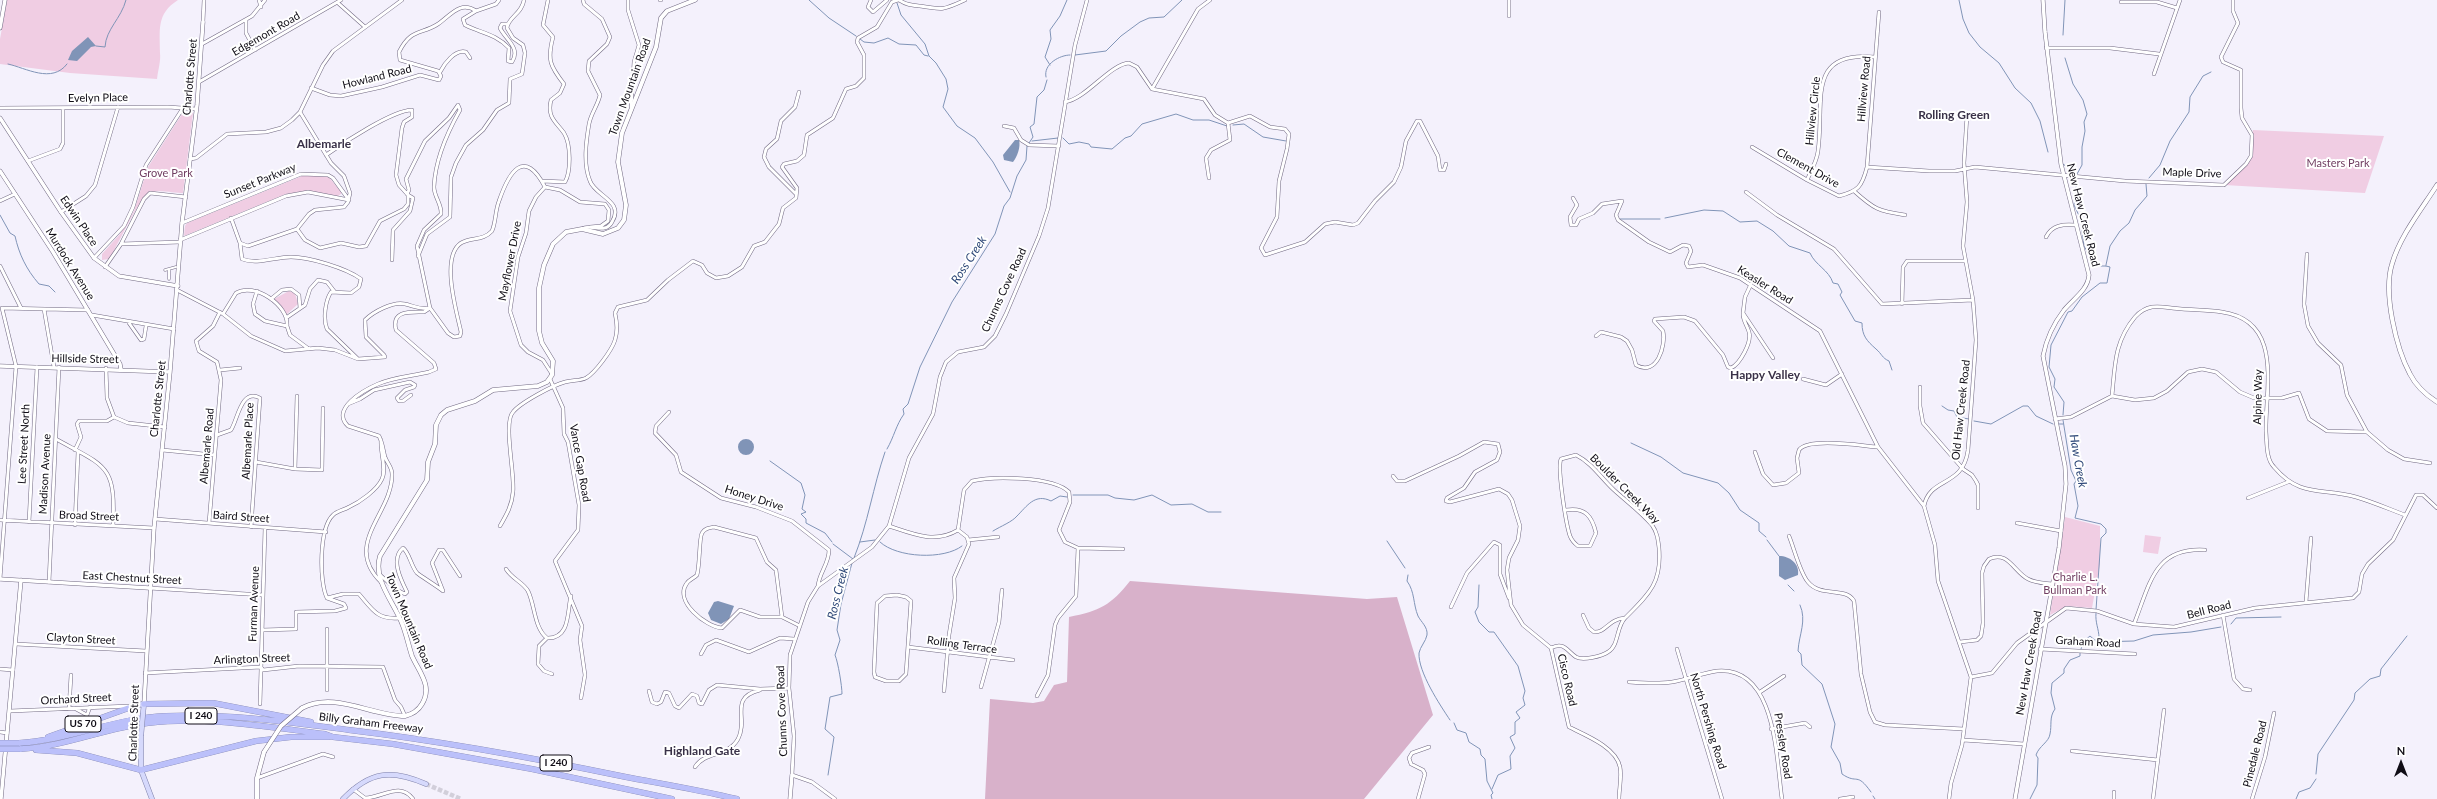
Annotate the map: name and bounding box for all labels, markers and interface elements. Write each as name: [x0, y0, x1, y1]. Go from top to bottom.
street label: Edgemont Road: [230, 9, 302, 59]
street label: Town Mountain Road: [606, 36, 654, 138]
street label: Charlotte Street: [180, 38, 200, 116]
street label: Hillview Road: [1855, 56, 1873, 122]
street label: Howland Road: [341, 62, 413, 92]
street label: Hillview Circle: [1803, 76, 1823, 146]
street label: Evelyn Place: [68, 91, 128, 105]
district label: Rolling Green: [1918, 108, 1990, 122]
district label: Albemarle: [297, 137, 351, 151]
street label: Clement Drive: [1774, 145, 1842, 191]
park label: Masters Park: [2306, 156, 2370, 170]
street label: Sunset Parkway: [222, 161, 298, 201]
street label: New Haw Creek Road: [2064, 162, 2102, 268]
street label: Maple Drive: [2162, 165, 2222, 181]
park label: Grove Park: [139, 166, 193, 180]
street label: Edwin Place: [57, 193, 101, 249]
street label: Mayflower Drive: [496, 220, 524, 302]
street label: Murdock Avenue: [43, 226, 97, 302]
water label: Ross Creek: [948, 234, 990, 286]
street label: Chunns Cove Road: [979, 246, 1029, 334]
street label: Keasler Road: [1735, 263, 1795, 307]
street label: Hillside Street: [51, 352, 119, 366]
street label: Old Haw Creek Road: [1949, 359, 1973, 461]
street label: Charlotte Street: [147, 360, 169, 438]
district label: Happy Valley: [1730, 368, 1800, 382]
street label: Alpine Way: [2251, 369, 2265, 425]
street label: Albemarle Place: [239, 402, 257, 480]
street label: Lee Street North: [15, 404, 33, 484]
street label: Albemarle Road: [197, 408, 217, 484]
street label: Vance Gap Road: [567, 423, 593, 503]
street label: Madison Avenue: [36, 433, 54, 515]
water label: Haw Creek: [2066, 433, 2090, 489]
street label: Boulder Creek Way: [1587, 451, 1663, 527]
street label: Honey Drive: [723, 482, 785, 514]
street label: Broad Street: [59, 508, 119, 524]
street label: Baird Street: [212, 508, 270, 526]
water label: Ross Creek: [825, 565, 851, 621]
street label: Furman Avenue: [246, 566, 262, 642]
street label: East Chestnut Street: [82, 569, 182, 587]
park label: Charlie L. Bullman Park: [2043, 570, 2107, 596]
street label: Town Mountain Road: [383, 571, 435, 671]
street label: Bell Road: [2185, 598, 2233, 622]
street label: New Haw Creek Road: [2013, 610, 2045, 716]
street label: Clayton Street: [46, 631, 116, 647]
street label: Rolling Terrace: [926, 634, 998, 656]
street label: Graham Road: [2055, 634, 2121, 650]
street label: Arlington Street: [213, 651, 291, 667]
street label: Cisco Road: [1555, 653, 1579, 707]
street label: Chunns Cove Road: [774, 665, 790, 757]
street label: North Pershing Road: [1687, 671, 1729, 771]
street label: Charlotte Street: [126, 684, 142, 762]
street label: Orchard Street: [40, 691, 112, 707]
road number: I 240: [185, 708, 217, 724]
street label: Billy Graham Freeway: [318, 710, 424, 736]
street label: Pressley Road: [1771, 712, 1795, 780]
road number: US 70: [65, 716, 101, 732]
street label: Pinedale Road: [2240, 719, 2270, 789]
north arrow: [2381, 743, 2421, 783]
district label: Highland Gate: [664, 744, 740, 758]
text: N: [2397, 744, 2405, 757]
road number: I 240: [540, 755, 572, 771]

